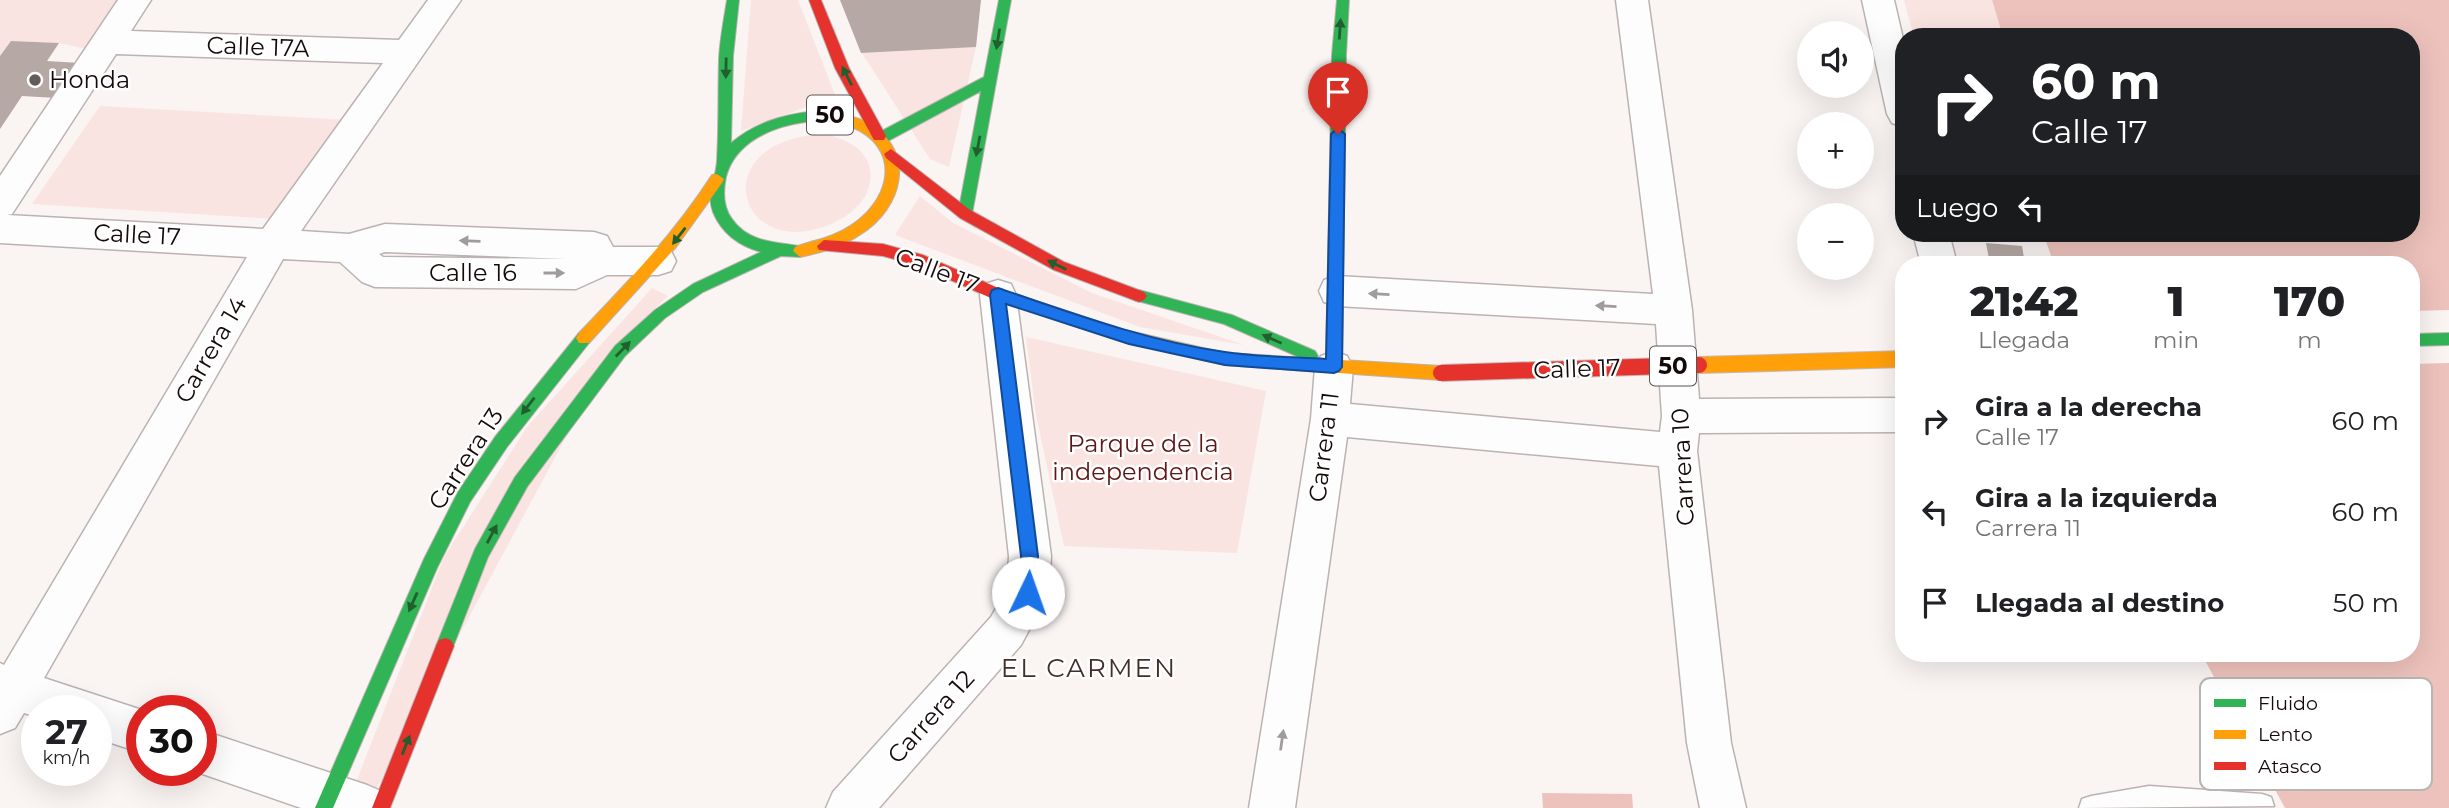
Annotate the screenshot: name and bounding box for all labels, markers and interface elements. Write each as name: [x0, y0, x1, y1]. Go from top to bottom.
one-way arrow: [1335, 18, 1346, 40]
map controls: [1797, 21, 1874, 280]
button: sound: [1797, 21, 1874, 98]
one-way arrow: [992, 29, 1003, 51]
street label: Calle 17A: [206, 30, 311, 63]
text: 60 m: [2031, 52, 2161, 111]
icon: right: [1916, 56, 2007, 147]
one-way arrow: [721, 57, 732, 79]
pin: [1308, 62, 1368, 134]
place label: Honda: [49, 65, 130, 94]
one-way arrow: [841, 66, 852, 86]
marker: Honda: [27, 72, 43, 88]
icon: arrive: [1319, 73, 1357, 111]
road number: 50: [807, 96, 853, 134]
button: +: [1797, 112, 1874, 189]
text: Calle 17: [2031, 112, 2148, 151]
one-way arrow: [973, 135, 984, 157]
icon: left: [2012, 189, 2050, 227]
text: Luego: [1916, 192, 1998, 224]
button: −: [1797, 203, 1874, 280]
street label: Calle 17: [93, 218, 181, 251]
one-way arrow: [672, 227, 687, 245]
one-way arrow: [459, 236, 481, 247]
street label: Calle 17: [891, 241, 983, 300]
street label: Calle 16: [429, 258, 517, 287]
one-way arrow: [1047, 259, 1067, 270]
one-way arrow: [543, 268, 565, 279]
text: 21:42: [1970, 275, 2078, 327]
text: 1: [2168, 275, 2185, 327]
text: 170: [2274, 275, 2345, 327]
one-way arrow: [1367, 288, 1389, 299]
street label: Carrera 14: [169, 291, 253, 408]
one-way arrow: [1595, 301, 1617, 312]
text: Llegada: [1978, 326, 2070, 354]
text: min: [2153, 326, 2199, 354]
text: m: [2297, 326, 2322, 354]
one-way arrow: [1261, 333, 1282, 344]
one-way arrow: [615, 341, 631, 358]
road number: 50: [1650, 346, 1696, 386]
street label: Calle 17: [1533, 352, 1621, 385]
street label: Carrera 11: [1302, 390, 1345, 504]
text: Gira a la derecha: [1975, 391, 2202, 423]
one-way arrow: [521, 397, 536, 415]
street label: Carrera 13: [422, 402, 509, 515]
icon: right: [1916, 402, 1954, 440]
text: 60 m: [2332, 405, 2399, 437]
street label: Carrera 10: [1665, 407, 1700, 527]
text: Calle 17: [1975, 423, 2059, 451]
park label: Parque de la independencia: [1052, 429, 1234, 486]
text: Gira a la izquierda: [1975, 482, 2218, 514]
icon: left: [1916, 493, 1954, 531]
text: 60 m: [2332, 496, 2399, 528]
text: Carrera 11: [1975, 514, 2081, 542]
one-way arrow: [486, 525, 498, 544]
position arrow: [991, 556, 1065, 630]
icon: arrive: [1916, 584, 1954, 622]
text: Llegada al destino: [1975, 587, 2224, 619]
text: 50 m: [2333, 587, 2399, 619]
one-way arrow: [407, 591, 418, 612]
district label: EL CARMEN: [1001, 652, 1177, 684]
street label: Carrera 12: [881, 664, 980, 769]
legend: [2200, 678, 2432, 790]
text: Fluido: [2258, 692, 2318, 715]
speed limit sign: 30: [126, 695, 217, 786]
text: 27: [45, 710, 88, 753]
text: Lento: [2258, 723, 2313, 746]
one-way arrow: [1277, 729, 1288, 751]
one-way arrow: [401, 734, 412, 755]
text: km/h: [42, 747, 91, 769]
text: Atasco: [2258, 755, 2322, 778]

